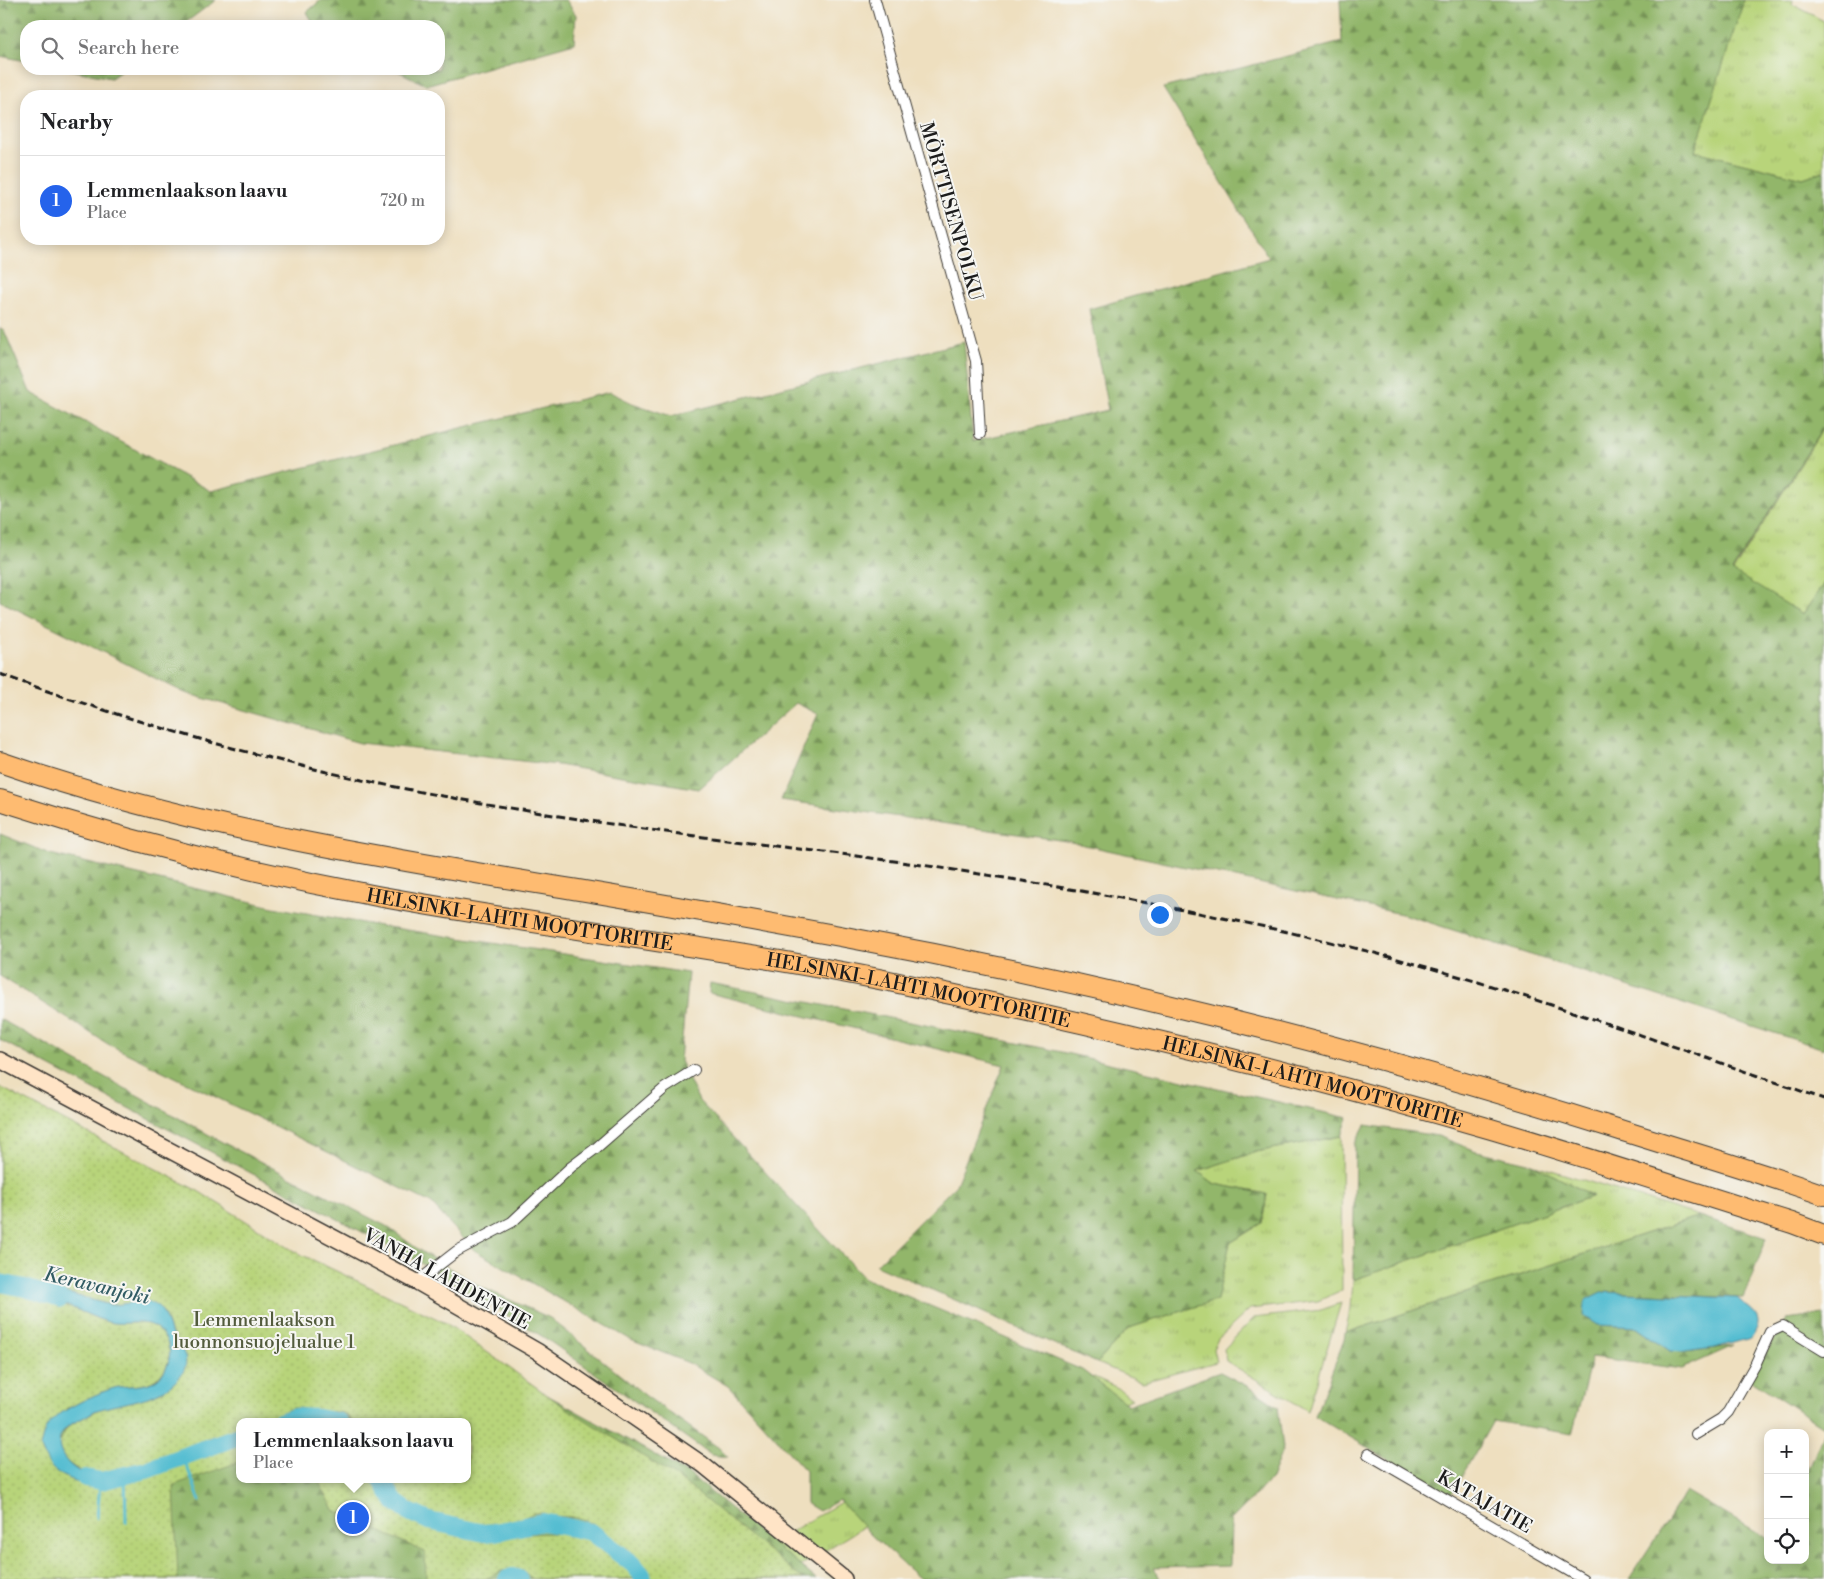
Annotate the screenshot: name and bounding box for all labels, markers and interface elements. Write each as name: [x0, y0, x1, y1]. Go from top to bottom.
search box: [20, 20, 445, 75]
icon: search: [38, 34, 66, 62]
text: Search here: [78, 36, 179, 60]
text: Nearby: [40, 110, 113, 136]
street label: MÖRTTISENPOLKU: [914, 119, 989, 303]
text: Lemmenlaakson laavu: [87, 179, 287, 203]
text: 1: [52, 191, 60, 211]
text: 720 m: [380, 191, 425, 211]
text: Place: [87, 203, 127, 223]
street label: HELSINKI-LAHTI MOOTTORITIE: [364, 883, 675, 956]
your location: [1147, 902, 1173, 928]
street label: HELSINKI-LAHTI MOOTTORITIE: [764, 948, 1073, 1033]
street label: HELSINKI-LAHTI MOOTTORITIE: [1160, 1031, 1466, 1133]
street label: VANHA LAHDENTIE: [358, 1222, 535, 1335]
water label: Keravanjoki: [41, 1262, 153, 1311]
park label: Lemmenlaakson luonnonsuojelualue 1: [173, 1308, 355, 1354]
popup: [236, 1418, 471, 1483]
text: Lemmenlaakson laavu: [253, 1429, 454, 1453]
map controls: [1764, 1429, 1809, 1564]
button: +: [1764, 1429, 1809, 1474]
text: Place: [253, 1453, 293, 1473]
street label: KATAJATIE: [1433, 1465, 1536, 1539]
button: −: [1764, 1474, 1809, 1519]
pin: 1: [337, 1499, 369, 1537]
button: locate: [1764, 1519, 1809, 1564]

